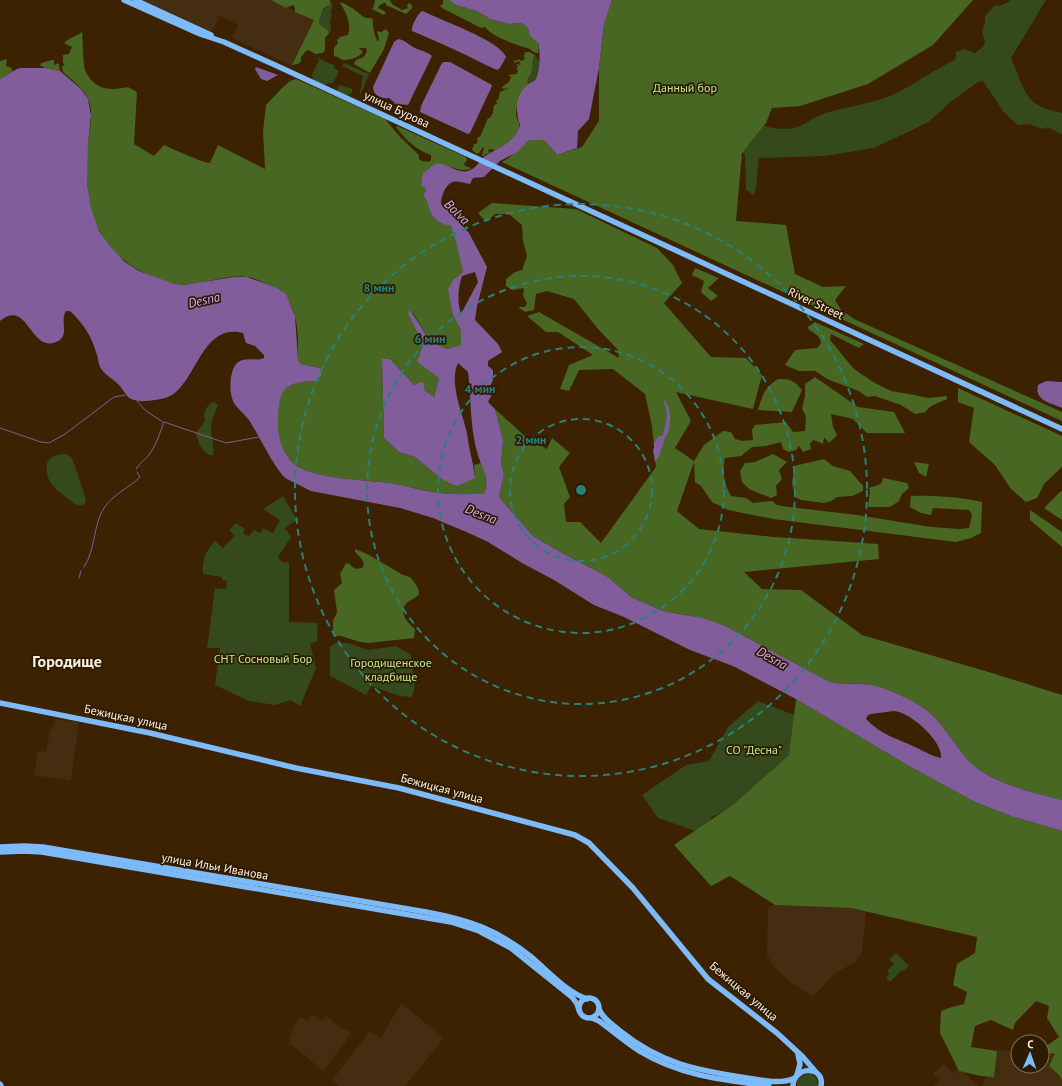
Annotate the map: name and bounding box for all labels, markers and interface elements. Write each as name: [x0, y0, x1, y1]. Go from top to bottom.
park label: Данный бор: [653, 80, 717, 95]
street label: улица Бурова: [362, 87, 432, 131]
water label: Bolva: [441, 196, 474, 229]
text: 8 мин: [364, 280, 394, 295]
street label: River Street: [786, 284, 846, 322]
water label: Desna: [186, 288, 222, 312]
text: 6 мин: [415, 331, 445, 346]
text: 4 мин: [465, 381, 495, 396]
text: 2 мин: [516, 432, 546, 447]
centre of rings: [574, 483, 588, 497]
water label: Desna: [463, 500, 500, 528]
water label: Desna: [754, 643, 791, 674]
district label: Городище: [32, 651, 102, 671]
park label: СНТ Сосновый Бор: [214, 651, 312, 666]
park label: Городищенское кладбище: [350, 655, 432, 684]
street label: Бежицкая улица: [83, 701, 169, 733]
park label: СО "Десна": [726, 742, 782, 757]
street label: Бежицкая улица: [399, 770, 485, 806]
street label: улица Ильи Иванова: [160, 849, 270, 883]
street label: Бежицкая улица: [707, 958, 781, 1024]
north arrow: [1010, 1034, 1050, 1074]
text: С: [1027, 1037, 1034, 1051]

